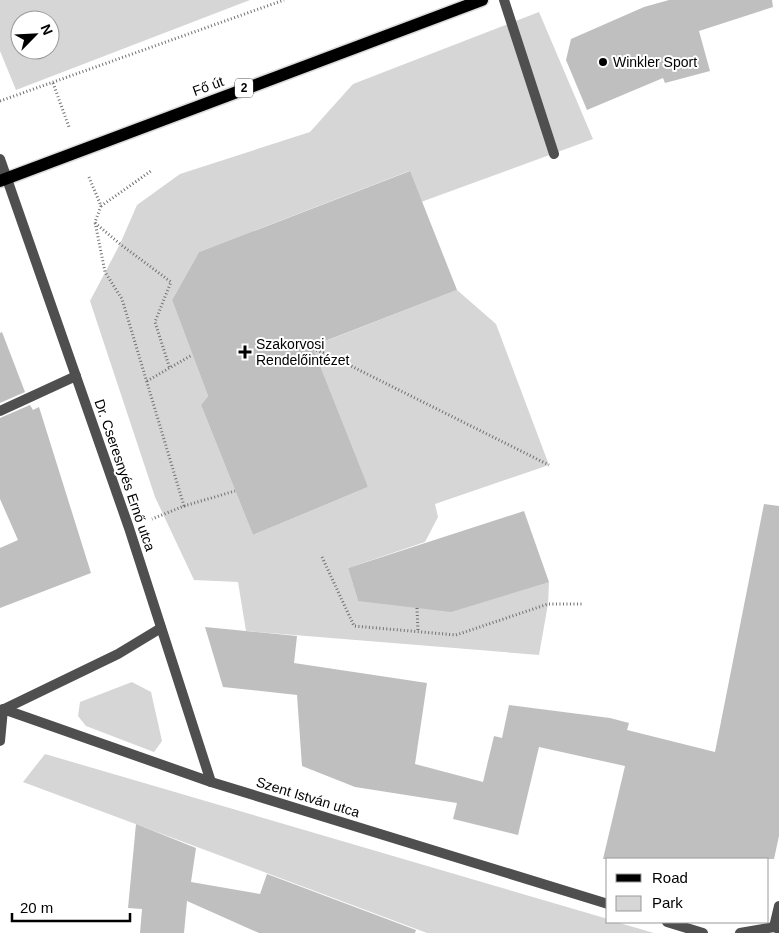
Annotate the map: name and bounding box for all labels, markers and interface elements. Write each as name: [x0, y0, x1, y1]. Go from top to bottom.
north arrow: [10, 10, 60, 60]
text: N: [38, 22, 56, 38]
place label: Winkler Sport: [613, 54, 697, 70]
marker: Winkler Sport: [597, 56, 609, 68]
street label: Fő út: [190, 73, 226, 99]
road number: 2: [235, 78, 253, 98]
place label: Szakorvosi Rendelőintézet: [256, 336, 350, 368]
marker: Szakorvosi Rendelőintézet: [238, 345, 252, 359]
street label: Dr. Cseresnyés Ernő utca: [91, 397, 159, 553]
street label: Szent István utca: [254, 774, 362, 820]
legend: [606, 858, 769, 923]
text: Road: [652, 869, 688, 886]
scale bar: [12, 890, 130, 922]
text: Park: [652, 894, 683, 911]
text: 20 m: [20, 899, 53, 916]

